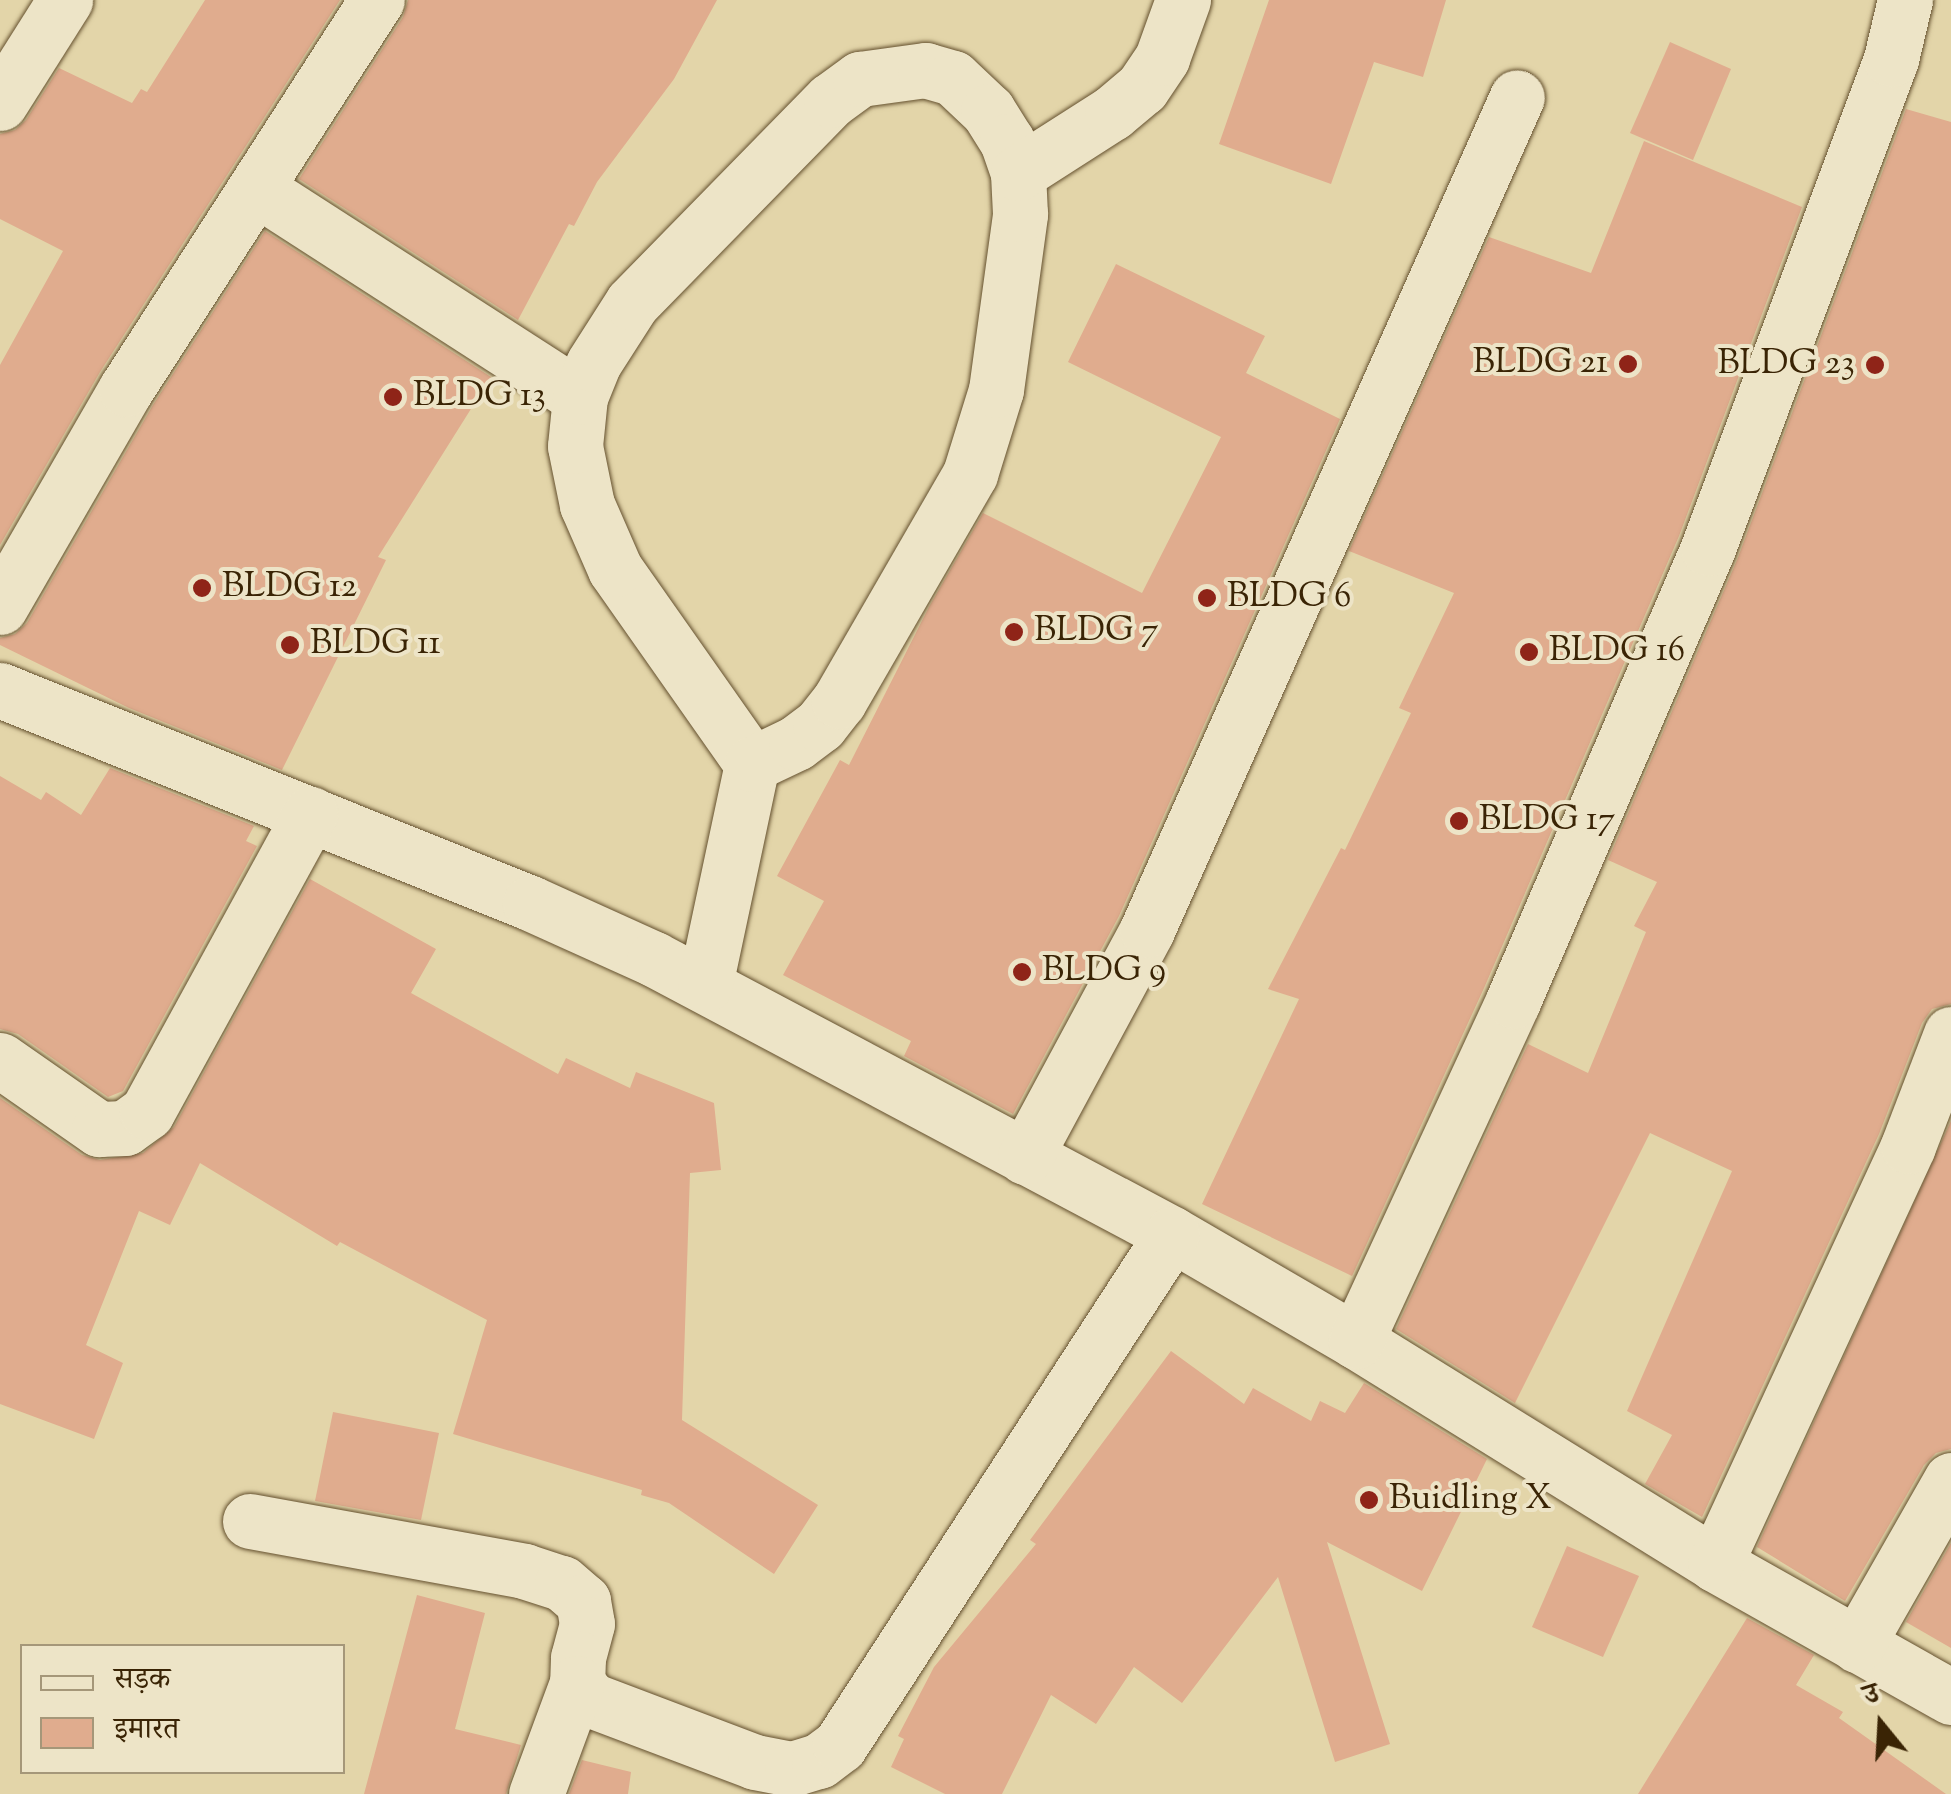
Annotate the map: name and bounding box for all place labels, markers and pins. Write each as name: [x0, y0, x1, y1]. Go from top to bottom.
place label: BLDG 21: [1473, 343, 1608, 385]
place label: BLDG 23: [1718, 344, 1855, 386]
marker: BLDG 21: [1617, 353, 1639, 375]
marker: BLDG 23: [1864, 354, 1886, 376]
place label: BLDG 13: [413, 376, 546, 418]
marker: BLDG 13: [382, 386, 404, 408]
place label: BLDG 12: [222, 567, 357, 609]
marker: BLDG 12: [191, 577, 213, 599]
place label: BLDG 6: [1227, 577, 1351, 619]
marker: BLDG 6: [1196, 587, 1218, 609]
place label: BLDG 7: [1034, 611, 1158, 653]
marker: BLDG 7: [1003, 621, 1025, 643]
place label: BLDG 11: [310, 624, 441, 666]
place label: BLDG 16: [1549, 631, 1685, 673]
marker: BLDG 11: [279, 634, 301, 656]
marker: BLDG 16: [1518, 641, 1540, 663]
place label: BLDG 17: [1479, 800, 1615, 842]
marker: BLDG 17: [1448, 810, 1470, 832]
place label: BLDG 9: [1042, 951, 1166, 993]
marker: BLDG 9: [1011, 961, 1033, 983]
place label: Buidling X: [1389, 1479, 1552, 1521]
marker: Buidling X: [1358, 1489, 1380, 1511]

